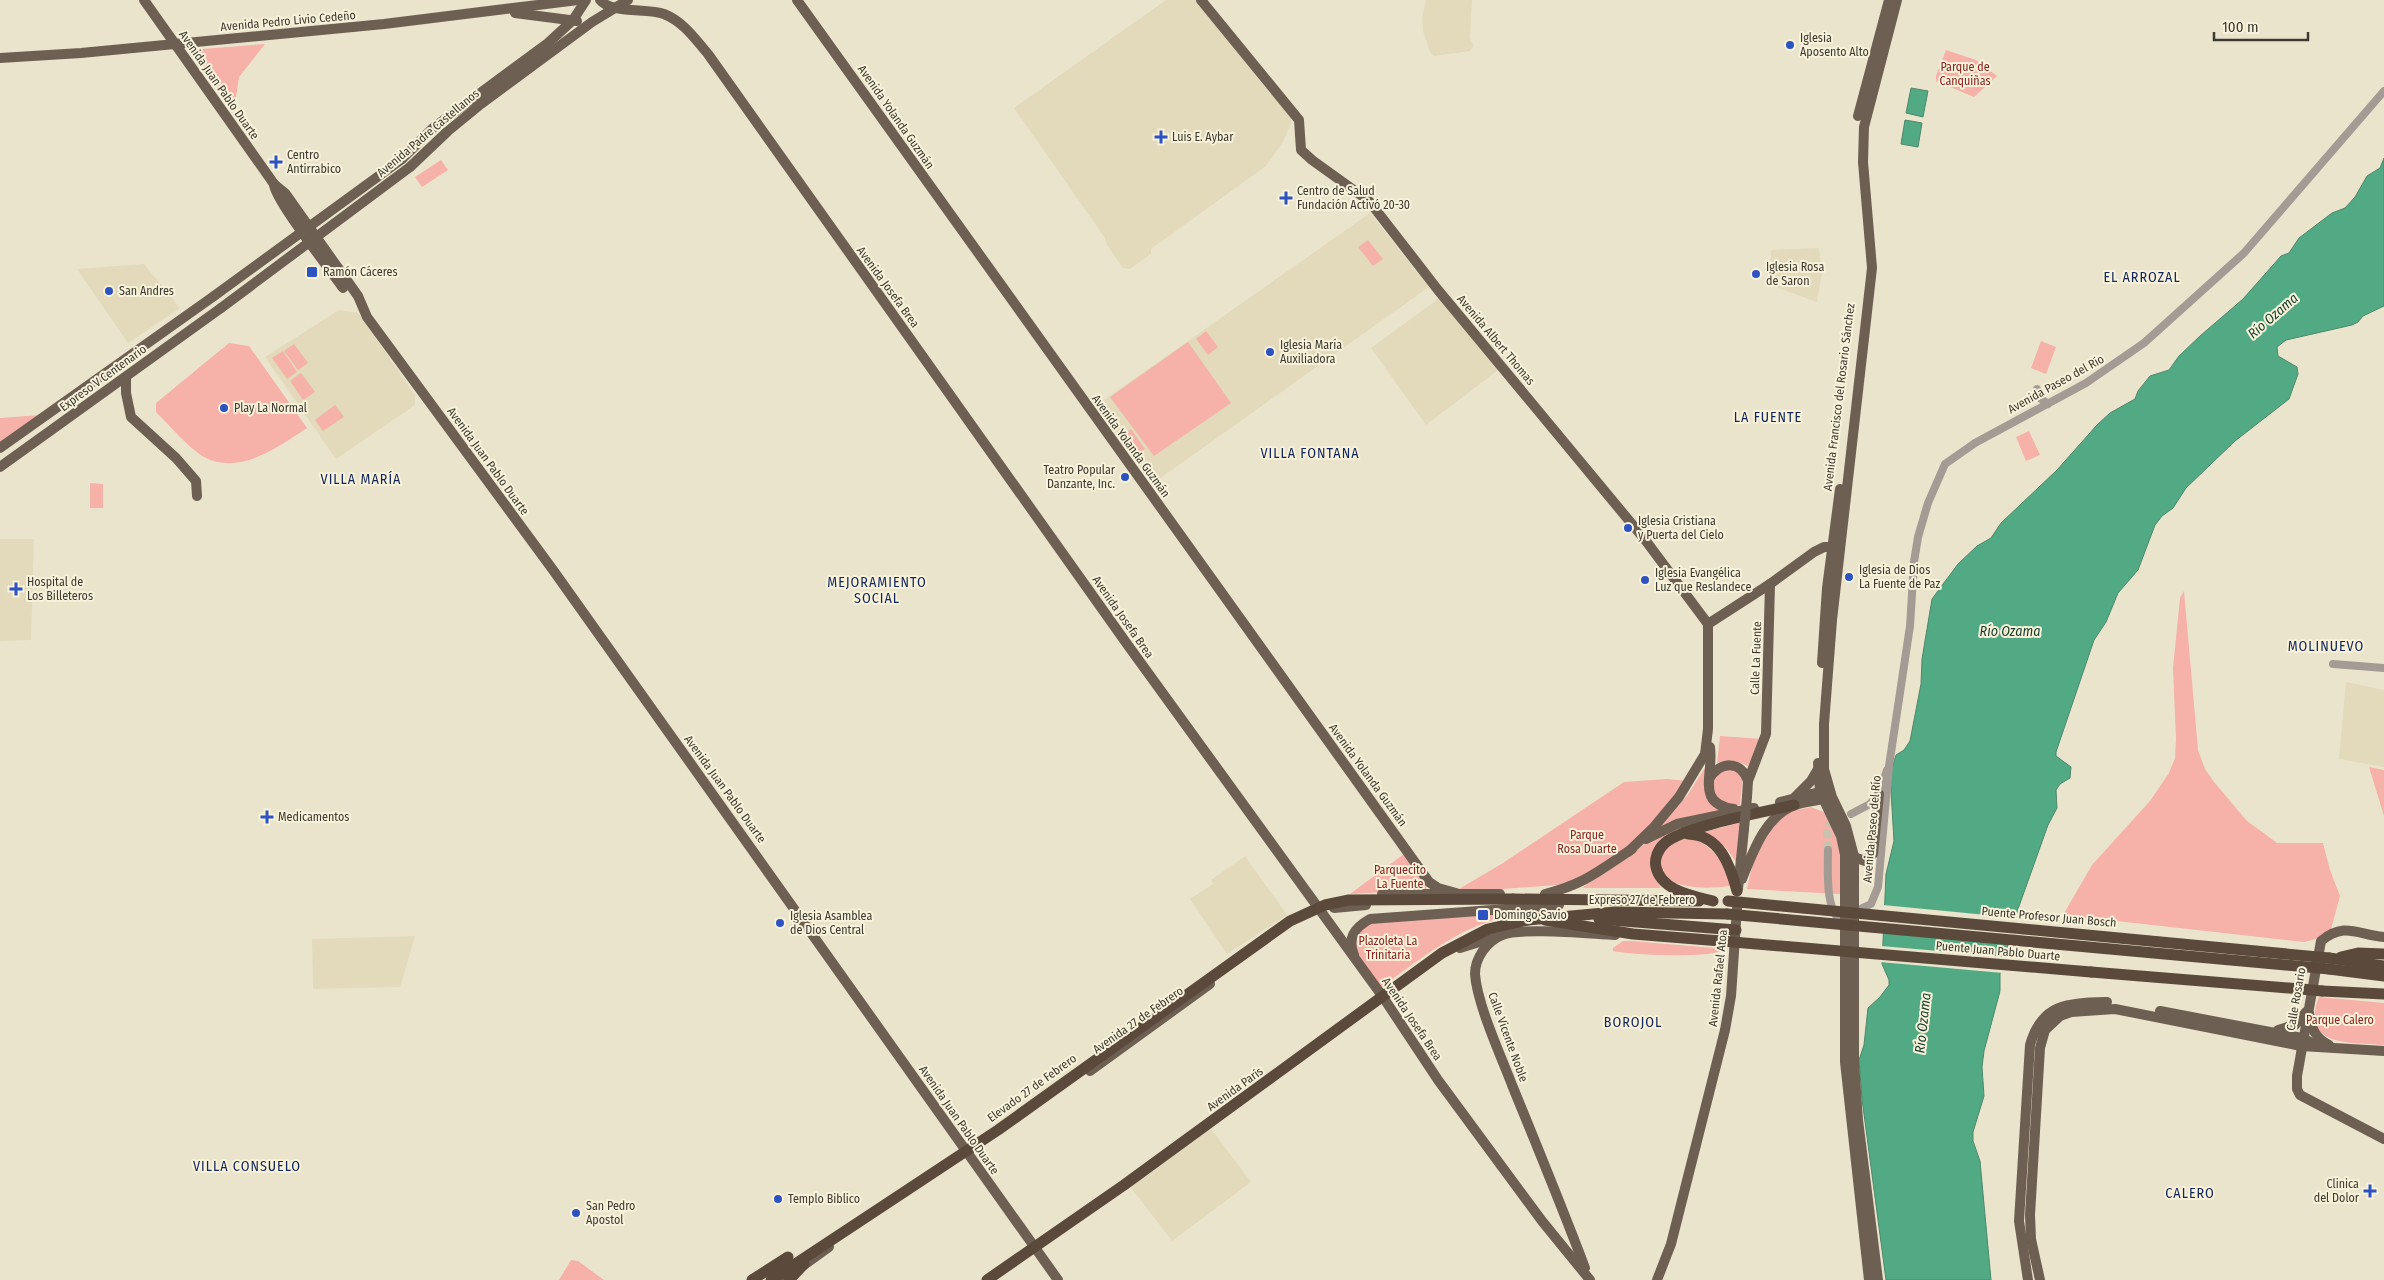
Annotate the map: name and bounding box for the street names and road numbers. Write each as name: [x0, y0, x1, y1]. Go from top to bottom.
street label: Avenida Pedro Livio Cedeño: [220, 8, 356, 34]
street label: Avenida Juan Pablo Duarte: [176, 28, 262, 142]
street label: Avenida Yolanda Guzmán: [855, 62, 937, 172]
street label: Avenida Padre Castellanos: [374, 86, 482, 180]
street label: Avenida Josefa Brea: [854, 244, 922, 330]
street label: Avenida Albert Thomas: [1454, 292, 1538, 388]
street label: Avenida Francisco del Rosario Sánchez: [1821, 302, 1857, 491]
street label: Expreso V Centenario: [57, 342, 149, 414]
street label: Avenida Paseo del Río: [2005, 352, 2107, 416]
street label: Avenida Yolanda Guzmán: [1089, 392, 1173, 500]
street label: Avenida Juan Pablo Duarte: [444, 404, 532, 518]
street label: Avenida Josefa Brea: [1089, 573, 1157, 661]
street label: Calle La Fuente: [1748, 621, 1764, 695]
street label: Avenida Yolanda Guzmán: [1326, 721, 1410, 829]
street label: Avenida Juan Pablo Duarte: [681, 732, 769, 846]
street label: Avenida Paseo del Río: [1860, 775, 1884, 883]
street label: Expreso 27 de Febrero: [1589, 893, 1695, 907]
street label: Puente Profesor Juan Bosch: [1981, 904, 2117, 930]
street label: Avenida Rafael Atoa: [1706, 929, 1730, 1027]
street label: Puente Juan Pablo Duarte: [1935, 939, 2061, 963]
street label: Calle Rosario: [2284, 966, 2308, 1032]
street label: Avenida Josefa Brea: [1379, 975, 1445, 1063]
street label: Avenida 27 de Febrero: [1090, 984, 1186, 1056]
street label: Calle Vicente Noble: [1485, 990, 1531, 1084]
street label: Elevado 27 de Febrero: [985, 1051, 1079, 1125]
street label: Avenida Juan Pablo Duarte: [916, 1063, 1002, 1177]
street label: Avenida París: [1204, 1064, 1266, 1114]

